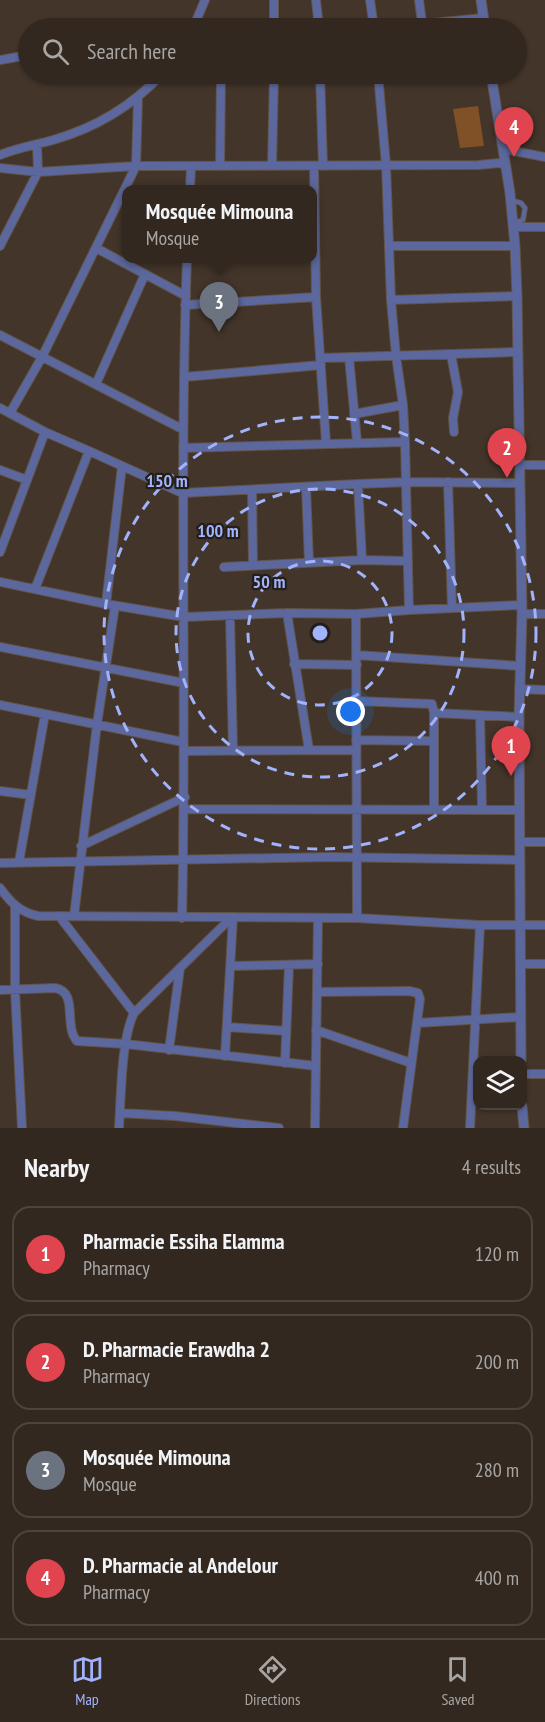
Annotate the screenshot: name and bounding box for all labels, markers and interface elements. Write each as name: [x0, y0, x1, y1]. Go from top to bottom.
search box: [18, 18, 527, 84]
icon: search: [39, 35, 72, 68]
text: Search here: [87, 37, 176, 65]
pin: 4: [494, 108, 534, 157]
popup: [122, 185, 317, 263]
text: Mosquée Mimouna: [146, 197, 293, 225]
text: Mosque: [146, 225, 199, 251]
pin: 3: [200, 282, 238, 332]
pin: 2: [488, 428, 526, 478]
text: 150 m: [146, 469, 188, 492]
text: 100 m: [197, 519, 239, 542]
text: 50 m: [253, 570, 285, 593]
centre of rings: [310, 623, 330, 643]
your location: [336, 697, 365, 726]
pin: 1: [492, 726, 530, 776]
map controls: [473, 1056, 527, 1110]
button: layers: [473, 1056, 527, 1110]
text: Nearby: [24, 1151, 89, 1184]
text: 4 results: [462, 1154, 521, 1180]
text: Pharmacie Essiha Elamma: [83, 1227, 285, 1255]
text: 1: [41, 1241, 50, 1267]
text: 120 m: [475, 1241, 519, 1267]
text: Pharmacy: [83, 1255, 150, 1281]
text: D. Pharmacie Erawdha 2: [83, 1335, 270, 1363]
text: 2: [41, 1349, 50, 1375]
text: 200 m: [475, 1349, 519, 1375]
text: Pharmacy: [83, 1363, 150, 1389]
text: Mosquée Mimouna: [83, 1443, 231, 1471]
text: 3: [41, 1457, 50, 1483]
text: 280 m: [475, 1457, 519, 1483]
text: Mosque: [83, 1471, 137, 1497]
text: D. Pharmacie al Andelour: [83, 1551, 278, 1579]
text: 4: [41, 1565, 50, 1591]
text: 400 m: [475, 1565, 519, 1591]
text: Pharmacy: [83, 1579, 150, 1605]
tab: Map: [71, 1653, 104, 1709]
tab: Directions: [245, 1653, 300, 1709]
tab: Saved: [441, 1653, 474, 1709]

